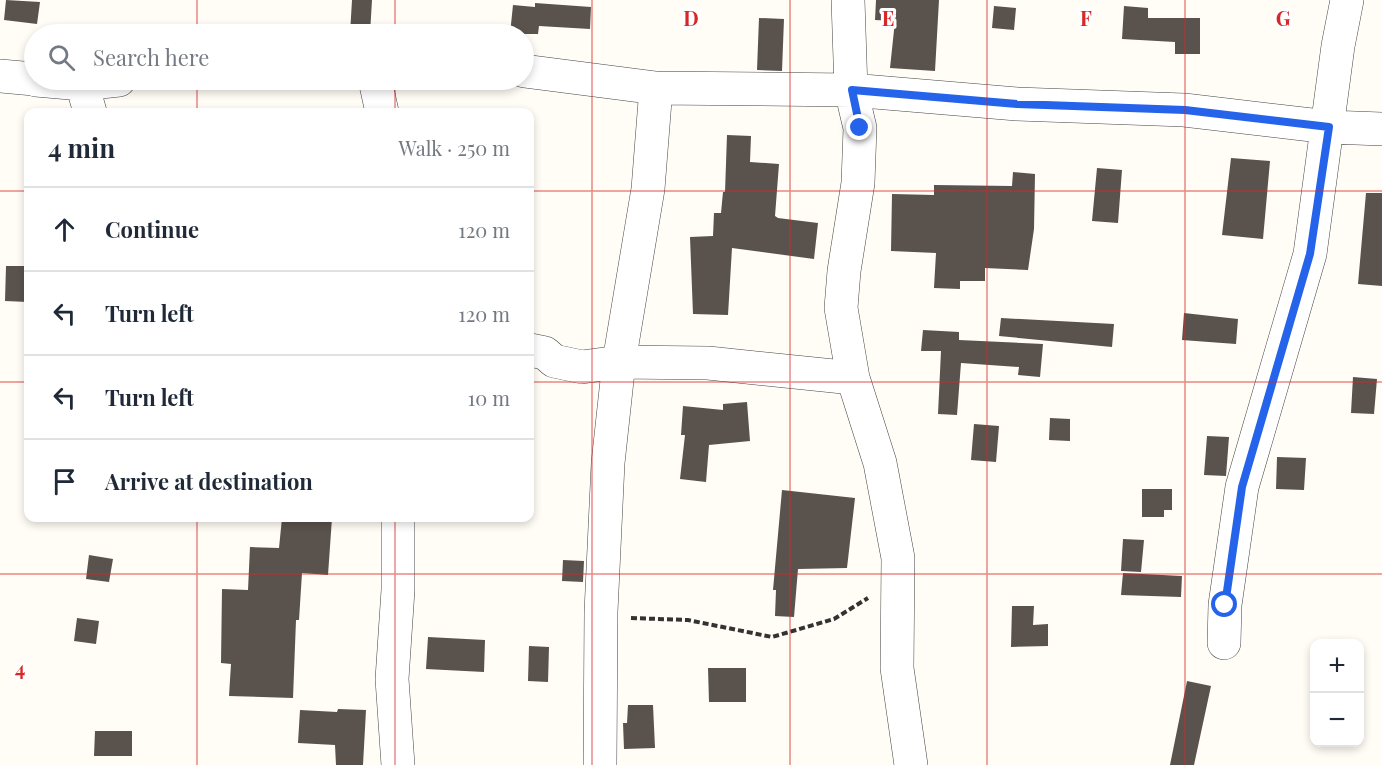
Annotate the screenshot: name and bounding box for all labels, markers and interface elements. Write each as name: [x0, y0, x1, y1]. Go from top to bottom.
text: D: [683, 4, 699, 31]
text: E: [882, 4, 894, 31]
text: F: [1080, 4, 1092, 31]
text: G: [1276, 4, 1291, 31]
search box: [24, 24, 534, 90]
icon: search: [45, 41, 78, 74]
text: Search here: [93, 42, 209, 72]
route end: [846, 114, 872, 140]
text: 4 min: [48, 130, 115, 165]
text: Walk · 250 m: [399, 134, 510, 161]
icon: ahead: [48, 213, 81, 246]
text: Continue: [105, 214, 199, 244]
text: 120 m: [458, 216, 510, 243]
icon: left: [48, 297, 81, 330]
text: Turn left: [105, 298, 194, 328]
text: 120 m: [458, 300, 510, 327]
icon: left: [48, 381, 81, 414]
text: Turn left: [105, 382, 194, 412]
text: 10 m: [468, 384, 510, 411]
icon: arrive: [48, 465, 81, 498]
text: Arrive at destination: [105, 466, 313, 496]
route start: [1211, 591, 1237, 617]
map controls: [1310, 639, 1364, 747]
button: +: [1310, 639, 1364, 693]
text: 4: [15, 654, 25, 681]
button: −: [1310, 693, 1364, 747]

